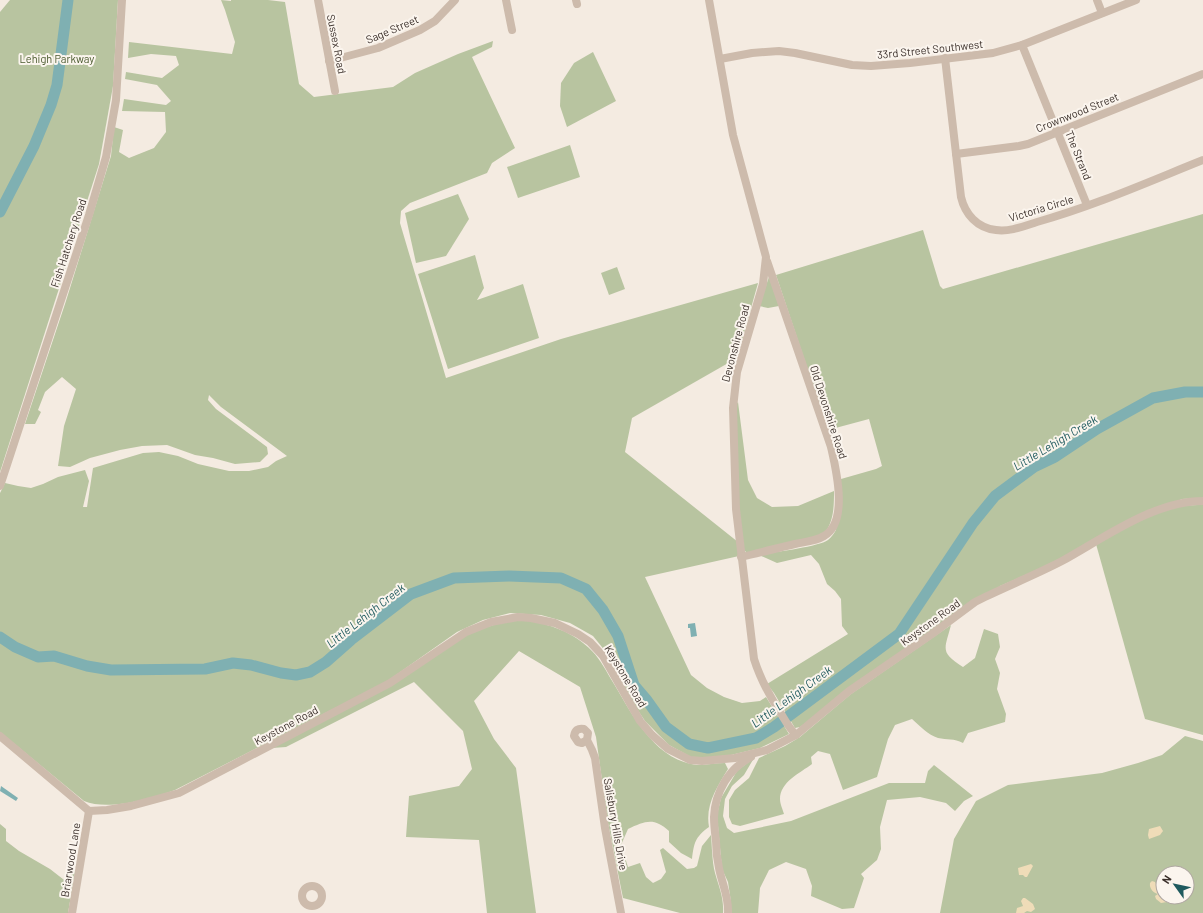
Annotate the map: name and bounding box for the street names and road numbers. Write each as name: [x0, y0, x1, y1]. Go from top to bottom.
street label: Sage Street: [364, 12, 420, 46]
street label: Sussex Road: [325, 13, 349, 75]
street label: 33rd Street Southwest: [876, 37, 984, 61]
street label: Crownwood Street: [1034, 89, 1120, 135]
street label: The Strand: [1063, 128, 1095, 182]
street label: Victoria Circle: [1007, 192, 1075, 224]
street label: Fish Hatchery Road: [48, 197, 88, 289]
street label: Devonshire Road: [718, 303, 752, 383]
street label: Old Devonshire Road: [808, 364, 850, 460]
street label: Keystone Road: [898, 596, 962, 648]
street label: Keystone Road: [602, 642, 650, 710]
street label: Keystone Road: [252, 703, 320, 747]
street label: Salisbury Hills Drive: [602, 777, 631, 871]
street label: Briarwood Lane: [58, 822, 82, 898]

